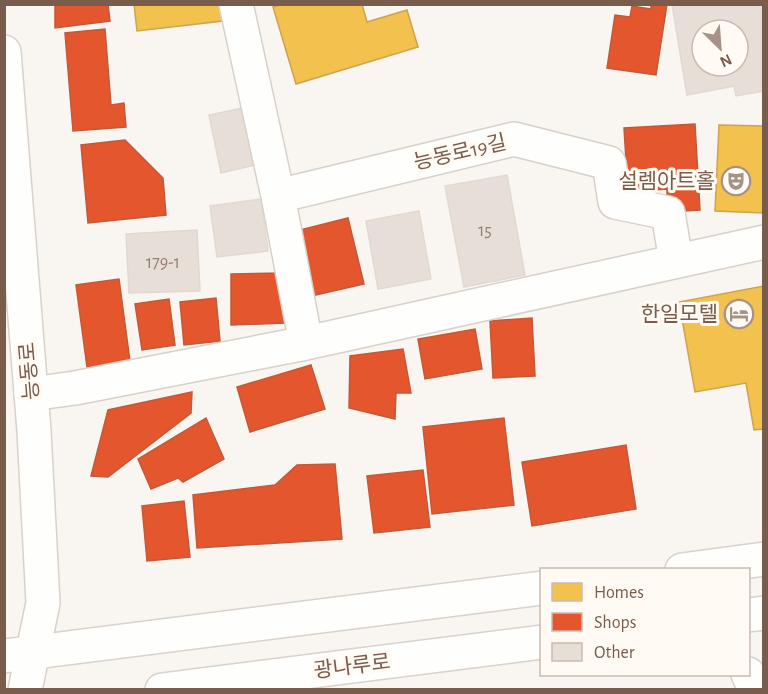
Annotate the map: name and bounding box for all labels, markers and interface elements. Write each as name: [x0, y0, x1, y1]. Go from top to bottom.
north arrow: [690, 18, 750, 78]
text: N: [717, 51, 734, 70]
street label: 능동로19길: [412, 131, 508, 173]
theatre icon: 설렘아트홀: [720, 165, 752, 197]
place label: 설렘아트홀: [618, 170, 715, 192]
house number: 15: [478, 222, 492, 240]
house number: 179-1: [146, 254, 180, 272]
hotel icon: 한일모텔: [723, 298, 755, 330]
place label: 한일모텔: [641, 303, 718, 325]
street label: 능동로: [17, 341, 42, 401]
legend: [540, 568, 750, 676]
text: Homes: [594, 584, 644, 602]
text: Shops: [594, 614, 636, 632]
text: Other: [594, 644, 635, 662]
street label: 광나루로: [312, 650, 392, 682]

